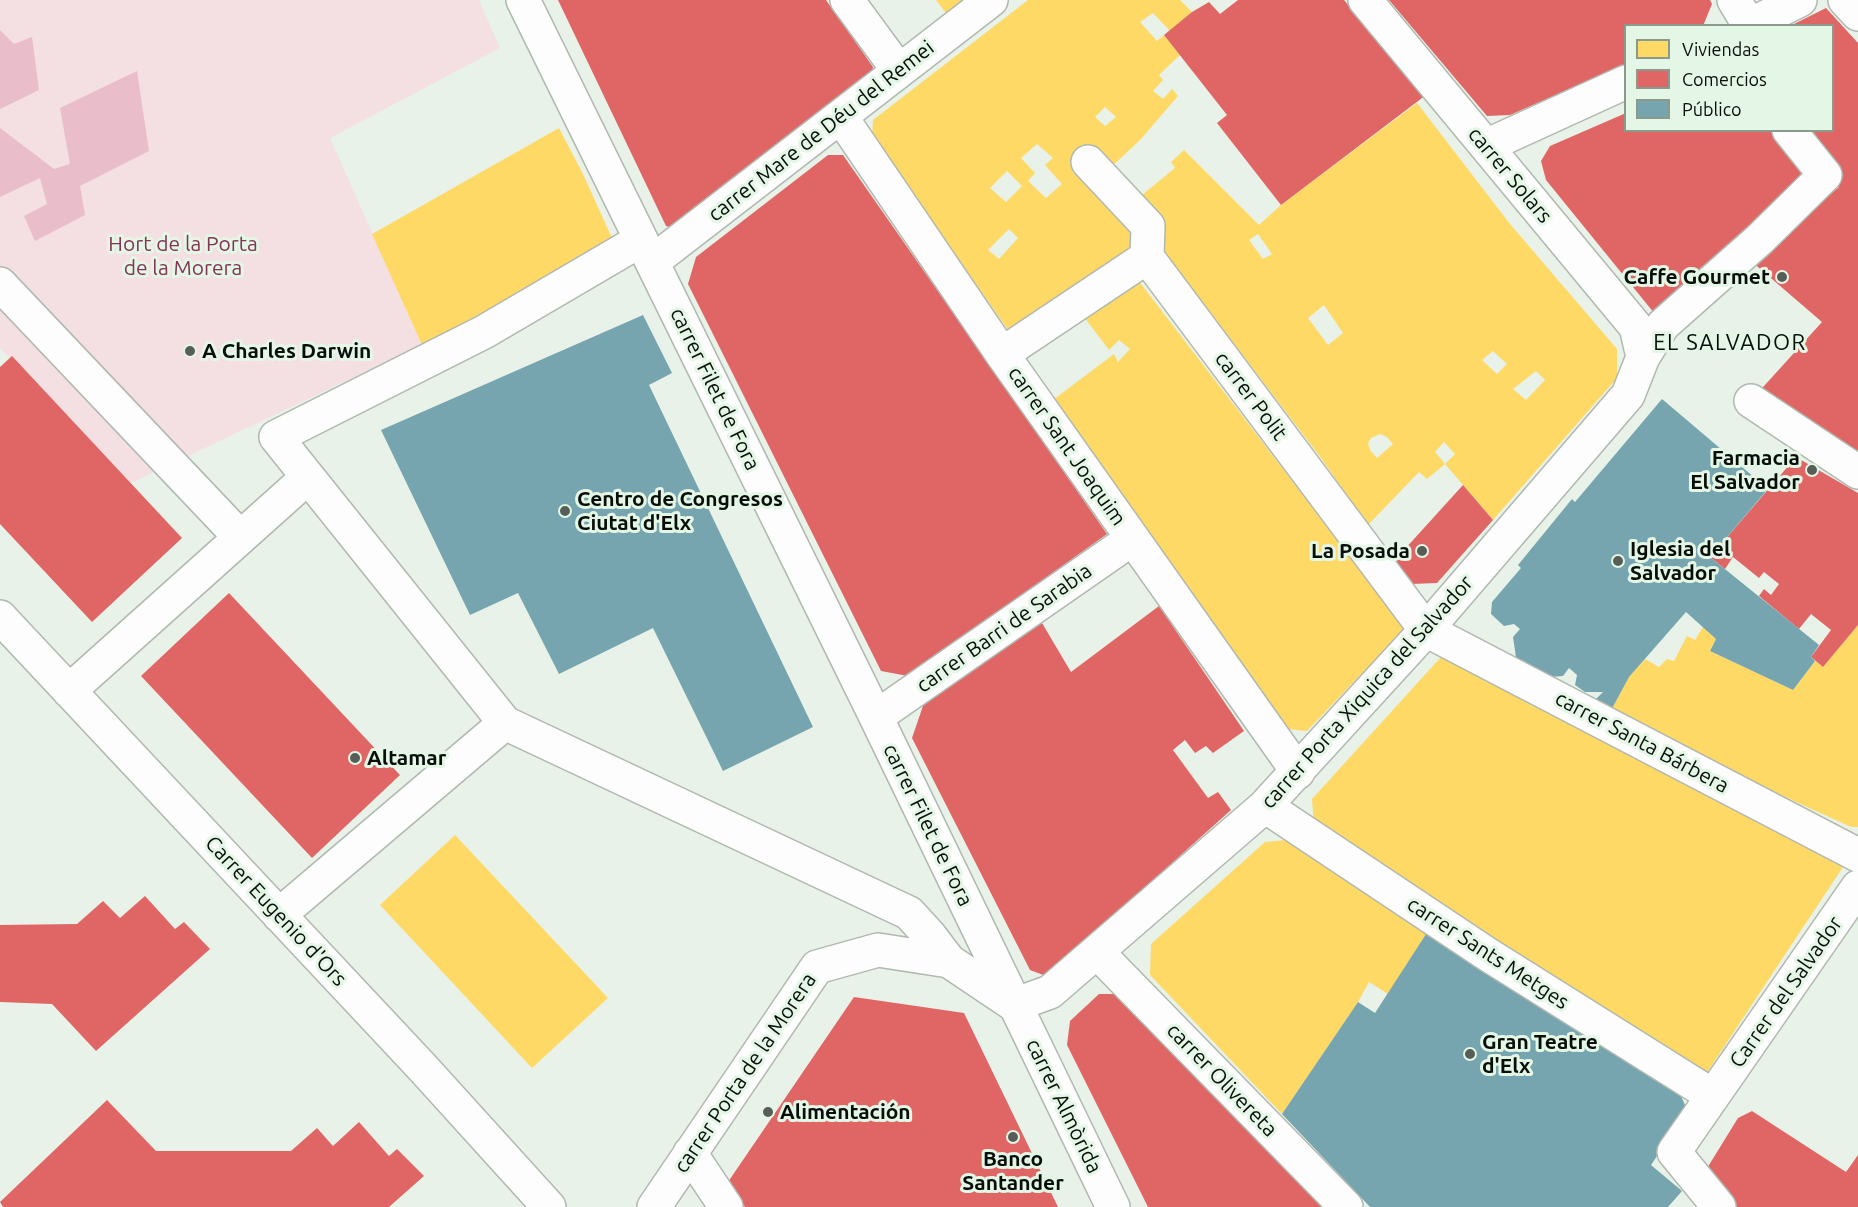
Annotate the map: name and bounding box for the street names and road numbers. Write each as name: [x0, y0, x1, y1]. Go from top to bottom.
street label: carrer Mare de Déu del Remei: [703, 35, 939, 227]
street label: carrer Solars: [1463, 122, 1557, 228]
street label: carrer Filet de Fora: [665, 304, 765, 474]
street label: carrer Polit: [1210, 347, 1292, 445]
street label: carrer Sant Joaquim: [1003, 362, 1131, 530]
street label: carrer Barri de Sarabia: [912, 558, 1096, 698]
street label: carrer Porta Xiquica del Salvador: [1256, 570, 1478, 814]
street label: carrer Santa Bárbera: [1551, 686, 1733, 798]
street label: carrer Filet de Fora: [878, 740, 978, 910]
street label: Carrer Eugenio d'Ors: [200, 831, 352, 991]
street label: carrer Sants Metges: [1402, 891, 1574, 1015]
street label: Carrer del Salvador: [1724, 911, 1848, 1073]
street label: carrer Porta de la Morera: [669, 968, 821, 1178]
street label: carrer Olivereta: [1162, 1018, 1282, 1142]
street label: carrer Almòrida: [1021, 1035, 1107, 1177]

